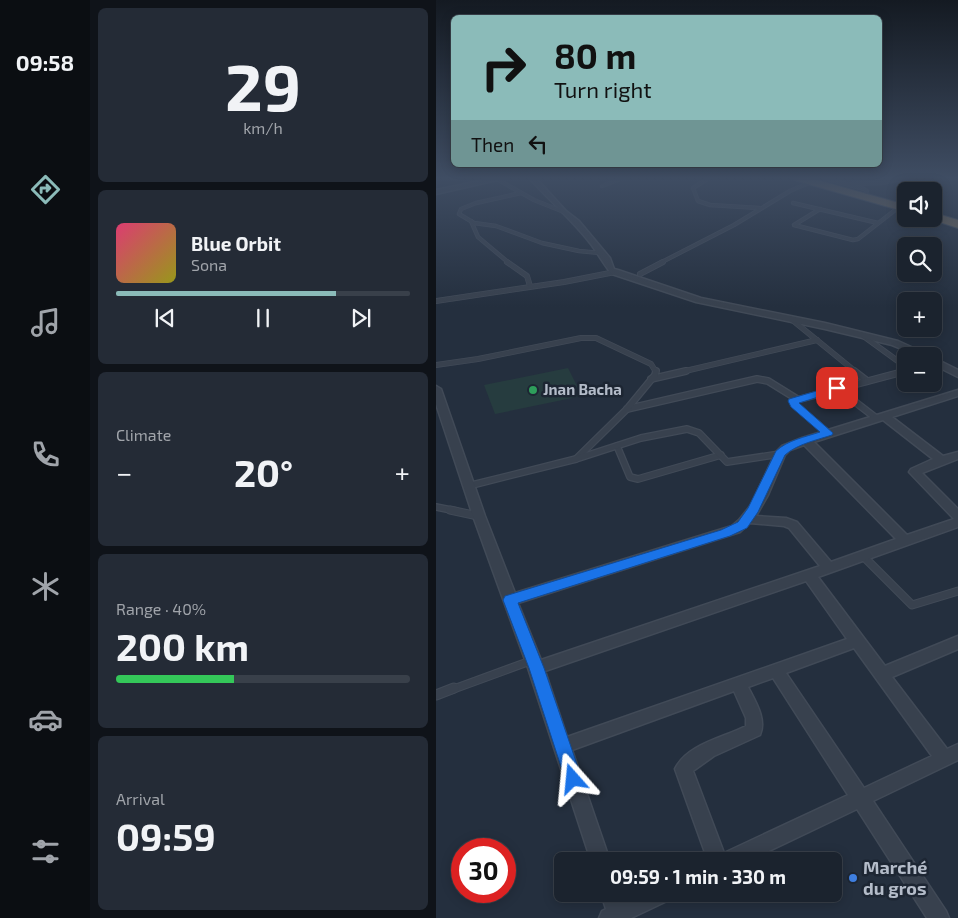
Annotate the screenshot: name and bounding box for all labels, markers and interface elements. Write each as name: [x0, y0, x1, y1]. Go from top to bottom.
text: 80 m: [554, 34, 636, 76]
icon: right: [471, 35, 536, 100]
text: 29: [225, 46, 301, 124]
text: 09:58: [16, 49, 74, 75]
text: Turn right: [554, 76, 652, 102]
text: km/h: [243, 118, 283, 137]
icon: left: [524, 130, 552, 158]
text: Then: [471, 133, 514, 156]
icon: directions: [28, 172, 63, 207]
map controls: [897, 182, 942, 392]
button: sound: [897, 182, 942, 227]
text: Blue Orbit: [191, 232, 281, 255]
button: search: [897, 237, 942, 282]
text: Sona: [191, 255, 227, 274]
button: +: [897, 292, 942, 337]
icon: previous: [151, 304, 179, 332]
icon: pause: [249, 304, 277, 332]
icon: next: [347, 304, 375, 332]
icon: music: [28, 305, 63, 340]
button: −: [897, 347, 942, 392]
pin: [816, 367, 858, 409]
icon: arrive: [823, 374, 851, 402]
place label: Jnan Bacha: [543, 380, 622, 398]
marker: Jnan Bacha: [527, 384, 539, 396]
text: Climate: [116, 425, 171, 444]
icon: phone: [28, 437, 63, 472]
text: 20°: [234, 449, 293, 495]
text: −: [116, 455, 132, 489]
text: +: [395, 455, 410, 489]
icon: climate: [28, 569, 63, 604]
text: Range · 40%: [116, 599, 206, 618]
text: 200 km: [116, 623, 249, 669]
icon: car: [28, 702, 63, 737]
position arrow: [546, 752, 598, 804]
text: Arrival: [116, 789, 165, 808]
text: 09:59: [116, 813, 216, 859]
icon: filters: [28, 834, 63, 869]
speed limit sign: 30: [451, 838, 516, 903]
place label: Marché du gros: [863, 856, 927, 899]
text: 09:59 · 1 min · 330 m: [610, 865, 786, 888]
marker: Marché du gros: [847, 872, 859, 884]

